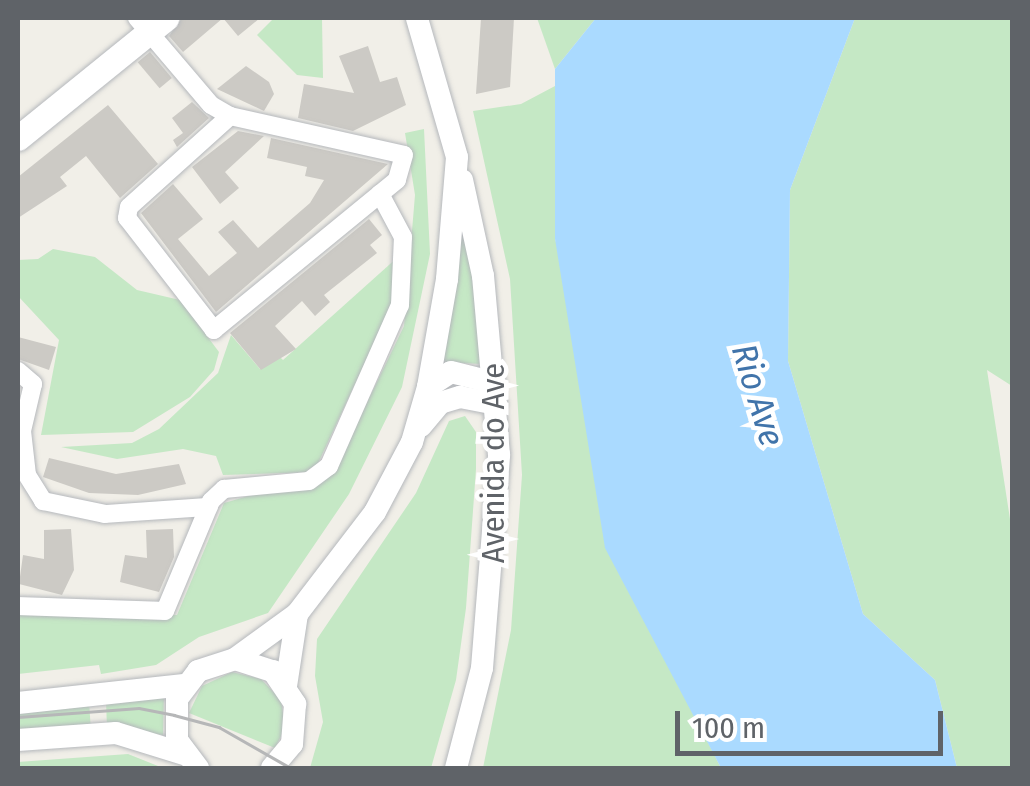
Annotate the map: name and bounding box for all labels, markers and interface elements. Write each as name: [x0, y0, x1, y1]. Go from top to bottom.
water label: Rio Ave: [723, 339, 793, 451]
street label: Avenida do Ave: [474, 363, 512, 563]
scale bar: [680, 691, 948, 753]
text: 100 m: [692, 710, 765, 746]

